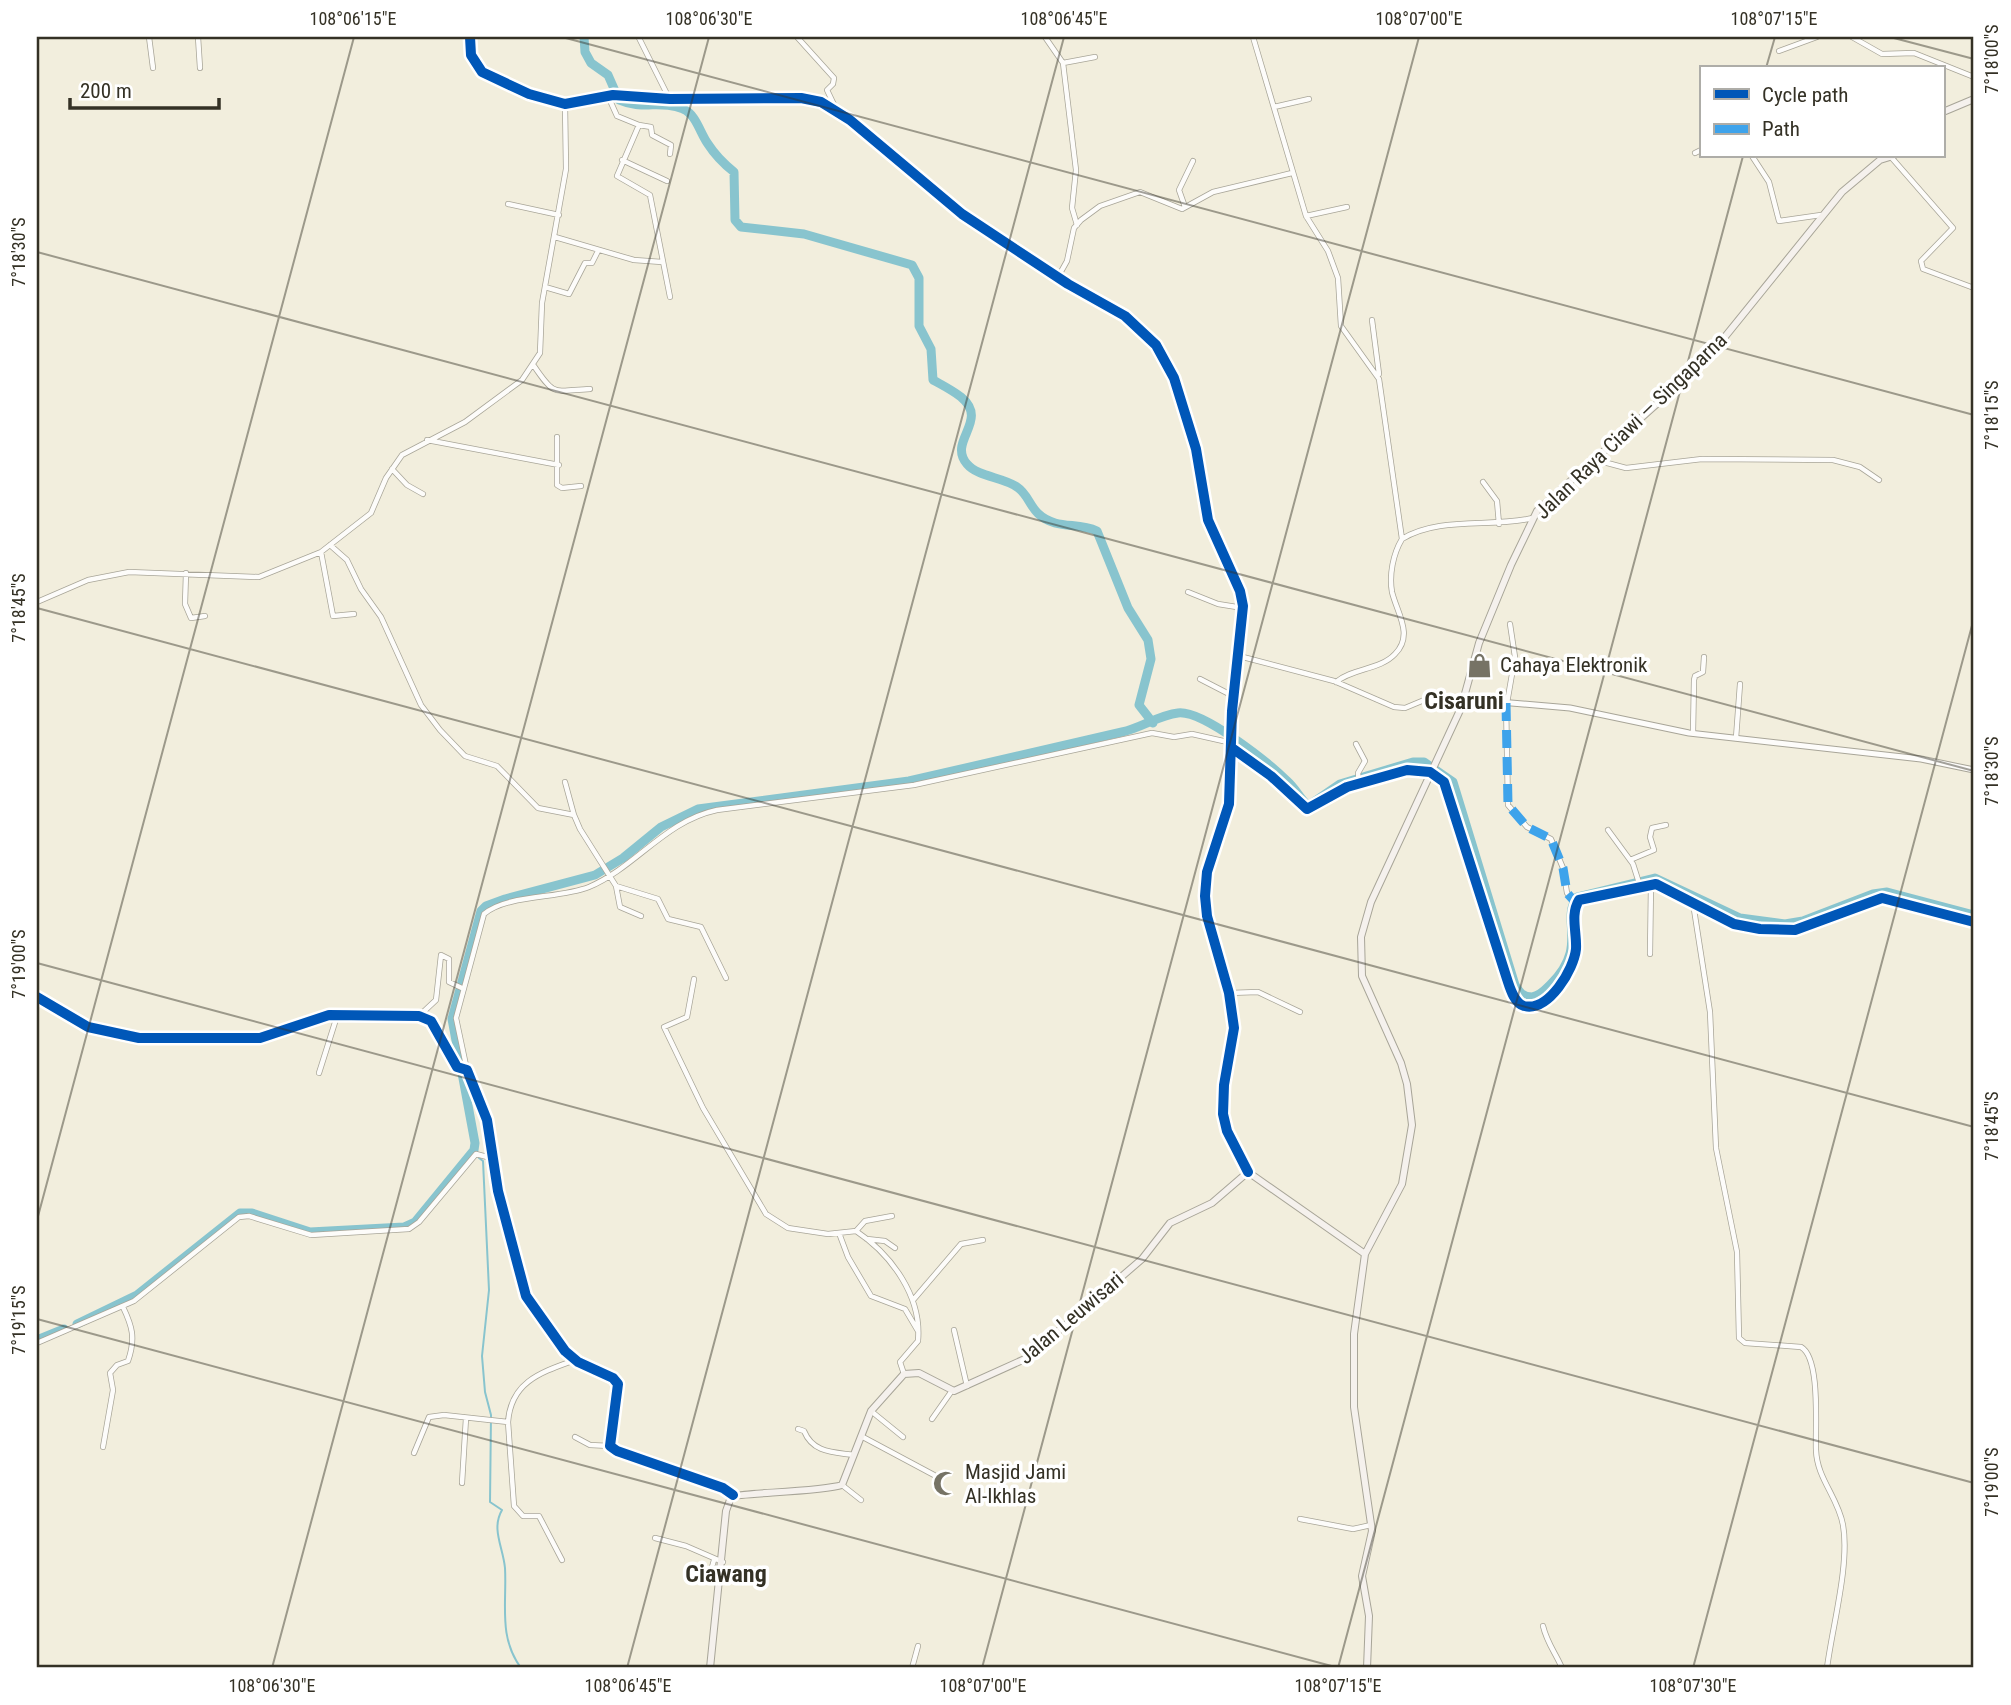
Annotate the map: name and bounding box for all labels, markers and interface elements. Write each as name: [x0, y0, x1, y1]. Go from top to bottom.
text: 108°06'15"E: [310, 8, 396, 29]
text: 108°06'30"E: [666, 8, 752, 29]
text: 108°06'45"E: [1021, 8, 1107, 29]
text: 108°07'00"E: [1376, 8, 1462, 29]
text: 108°07'15"E: [1731, 8, 1817, 29]
text: 7°18'00"S: [1981, 24, 2002, 94]
scale bar: [70, 66, 219, 110]
legend: [1700, 66, 1944, 158]
text: 200 m: [80, 79, 132, 103]
text: Cycle path: [1762, 83, 1848, 107]
text: Path: [1762, 117, 1800, 141]
text: 7°18'30"S: [8, 217, 29, 287]
street label: Jalan Raya Ciawi — Singaparna: [1530, 328, 1732, 524]
text: 7°18'15"S: [1981, 380, 2002, 450]
text: 7°18'45"S: [8, 573, 29, 643]
shop icon: Cahaya Elektronik: [1466, 651, 1494, 679]
place label: Cahaya Elektronik: [1500, 653, 1648, 677]
district label: Cisaruni: [1424, 687, 1504, 715]
text: 7°18'30"S: [1981, 736, 2002, 806]
text: 7°19'00"S: [8, 929, 29, 999]
text: 7°18'45"S: [1981, 1091, 2002, 1161]
street label: Jalan Leuwisari: [1014, 1267, 1128, 1369]
text: 7°19'15"S: [8, 1285, 29, 1355]
text: 7°19'00"S: [1981, 1447, 2002, 1517]
place label: Masjid Jami Al-Ikhlas: [965, 1460, 1066, 1508]
mosque icon: Masjid Jami Al-Ikhlas: [931, 1470, 959, 1498]
district label: Ciawang: [685, 1560, 767, 1588]
text: 108°06'30"E: [229, 1675, 315, 1696]
text: 108°06'45"E: [585, 1675, 671, 1696]
text: 108°07'00"E: [940, 1675, 1026, 1696]
text: 108°07'15"E: [1295, 1675, 1381, 1696]
text: 108°07'30"E: [1650, 1675, 1736, 1696]

